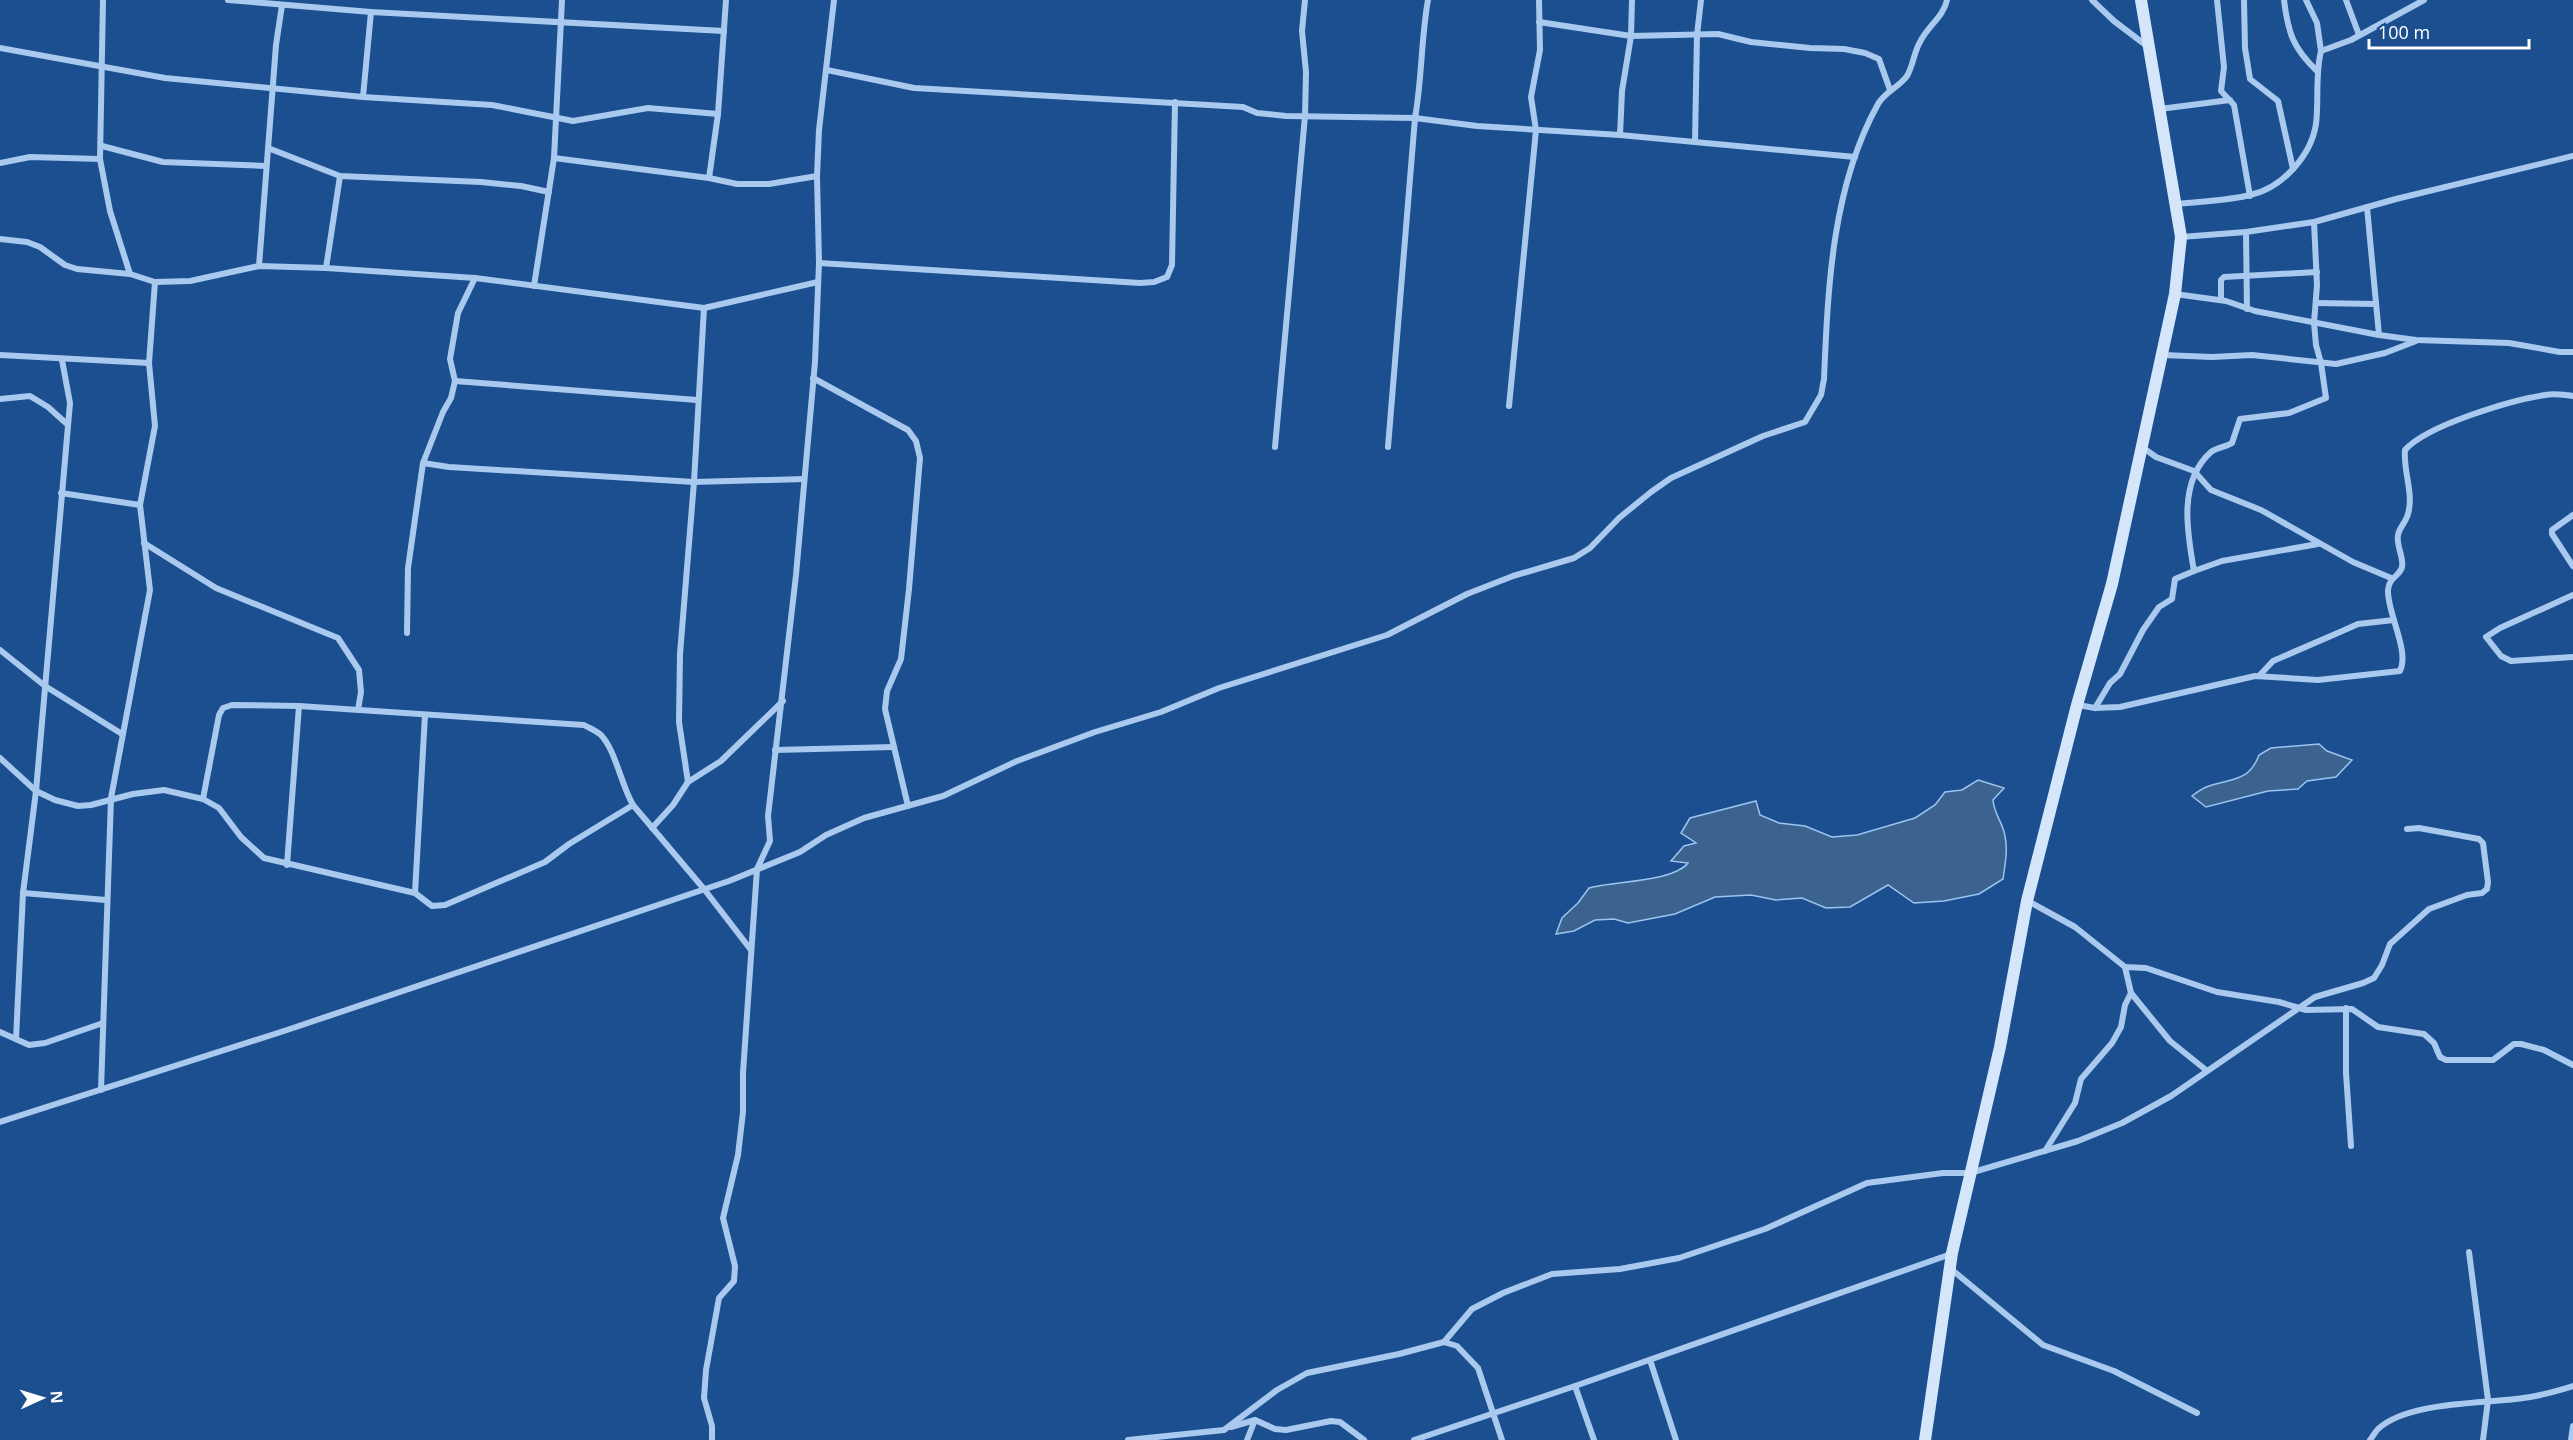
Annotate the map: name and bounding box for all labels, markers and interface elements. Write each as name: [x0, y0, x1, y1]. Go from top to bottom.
scale bar: [2369, 12, 2530, 50]
text: 100 m: [2378, 20, 2430, 44]
north arrow: [12, 1368, 72, 1428]
text: N: [46, 1390, 68, 1404]

